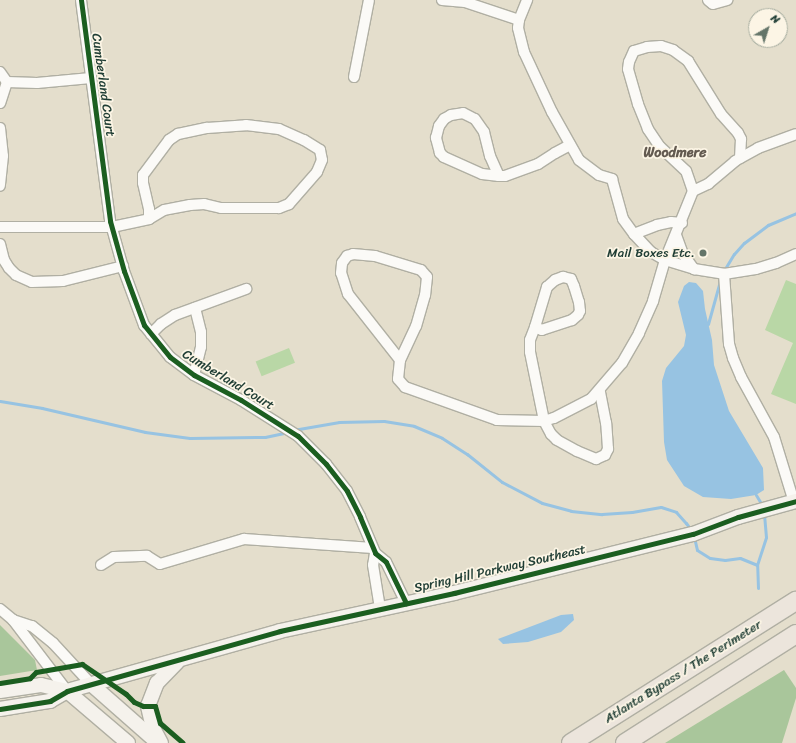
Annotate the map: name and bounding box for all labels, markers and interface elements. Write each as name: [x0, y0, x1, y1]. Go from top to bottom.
north arrow: [748, 8, 788, 48]
text: N: [766, 9, 784, 29]
street label: Cumberland Court: [88, 32, 118, 138]
district label: Woodmere: [644, 145, 706, 161]
place label: Mail Boxes Etc.: [606, 245, 695, 261]
marker: Mail Boxes Etc.: [698, 248, 708, 258]
street label: Cumberland Court: [179, 346, 277, 414]
street label: Spring Hill Parkway Southeast: [413, 542, 587, 596]
street label: Atlanta Bypass / The Perimeter: [602, 617, 764, 727]

